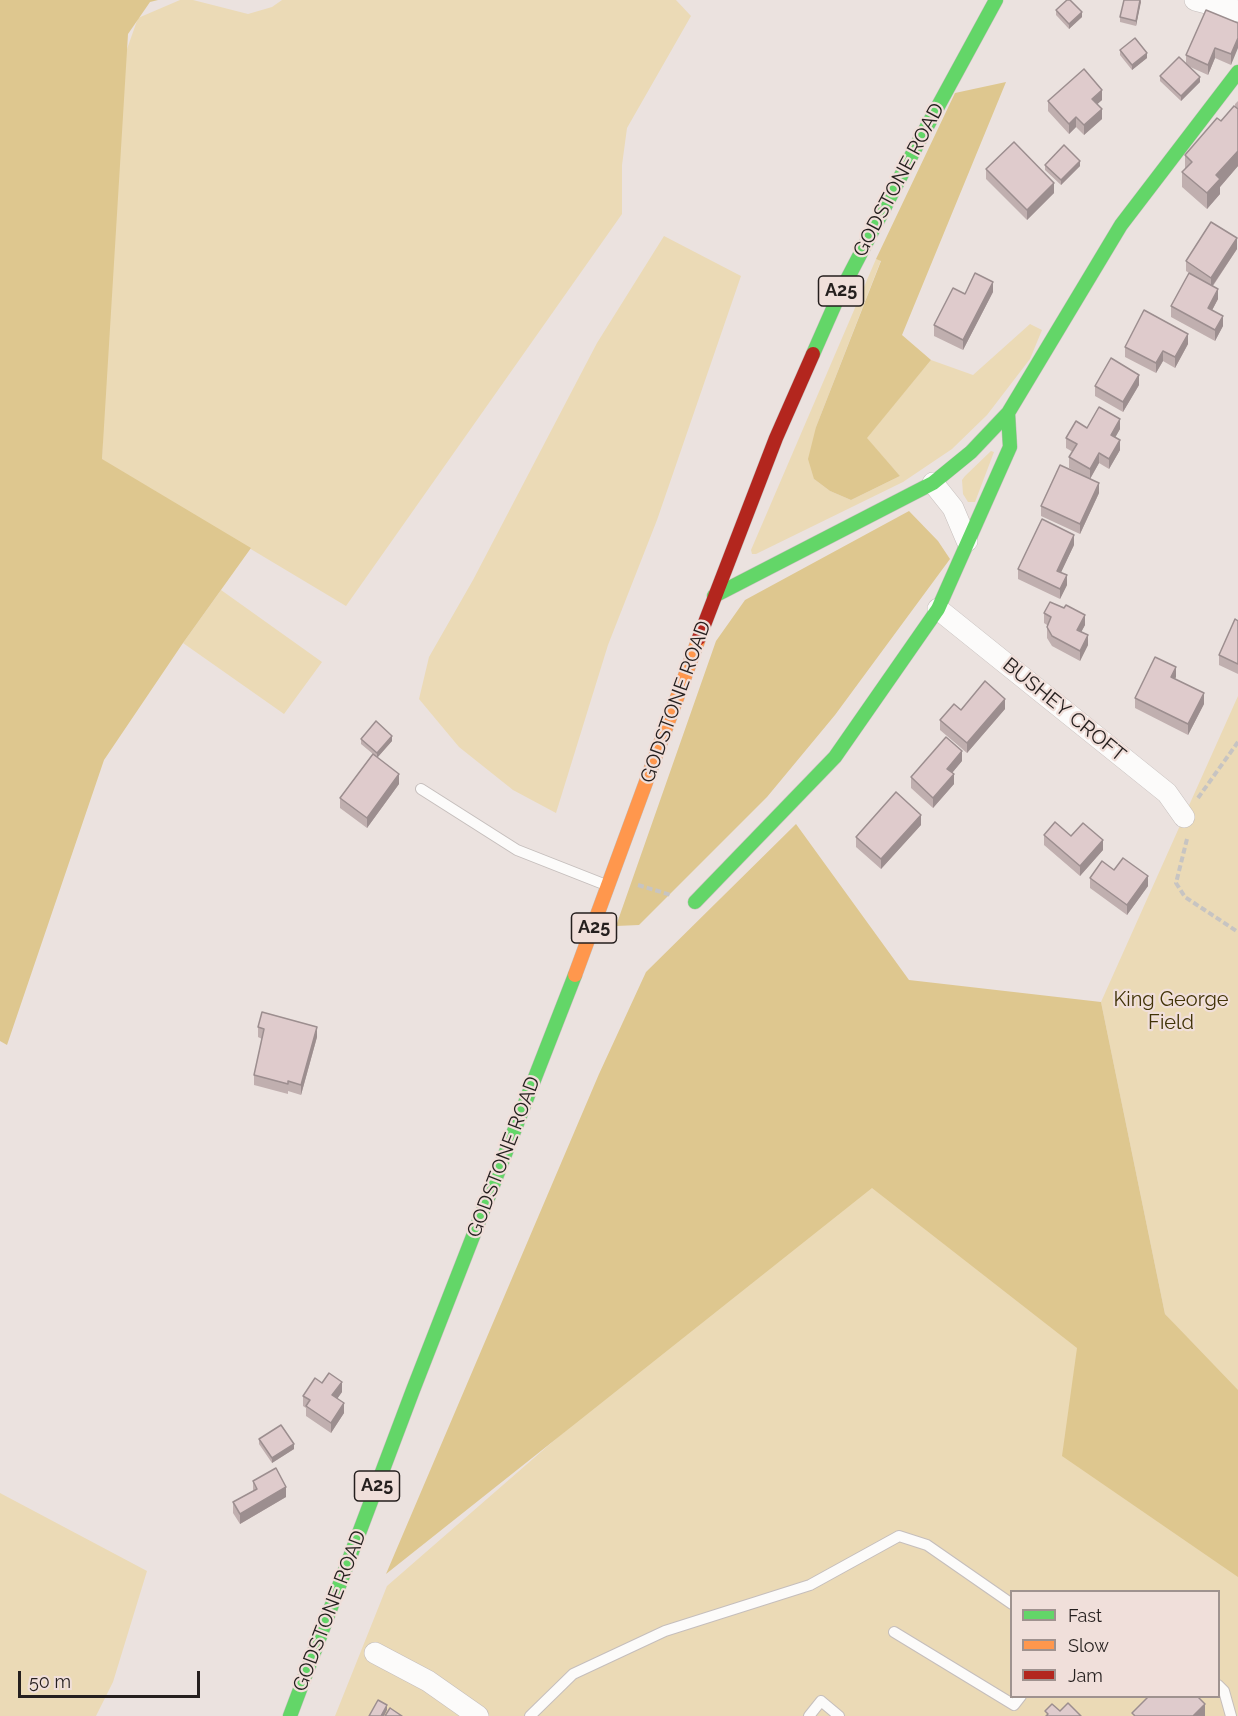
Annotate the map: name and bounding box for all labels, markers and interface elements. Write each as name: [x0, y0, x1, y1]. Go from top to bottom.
street label: GODSTONE ROAD: [848, 99, 950, 261]
road number: A25: [818, 276, 864, 306]
street label: GODSTONE ROAD: [636, 618, 716, 786]
street label: BUSHEY CROFT: [998, 653, 1130, 767]
road number: A25: [572, 913, 616, 943]
park label: King George Field: [1113, 988, 1229, 1035]
street label: GODSTONE ROAD: [462, 1073, 546, 1241]
road number: A25: [354, 1471, 400, 1501]
street label: GODSTONE ROAD: [288, 1527, 372, 1695]
legend: [1010, 1590, 1220, 1698]
text: Fast: [1068, 1605, 1102, 1626]
text: Slow: [1068, 1635, 1109, 1656]
scale bar: [21, 1659, 202, 1697]
text: Jam: [1068, 1665, 1103, 1686]
text: 50 m: [29, 1671, 71, 1692]

